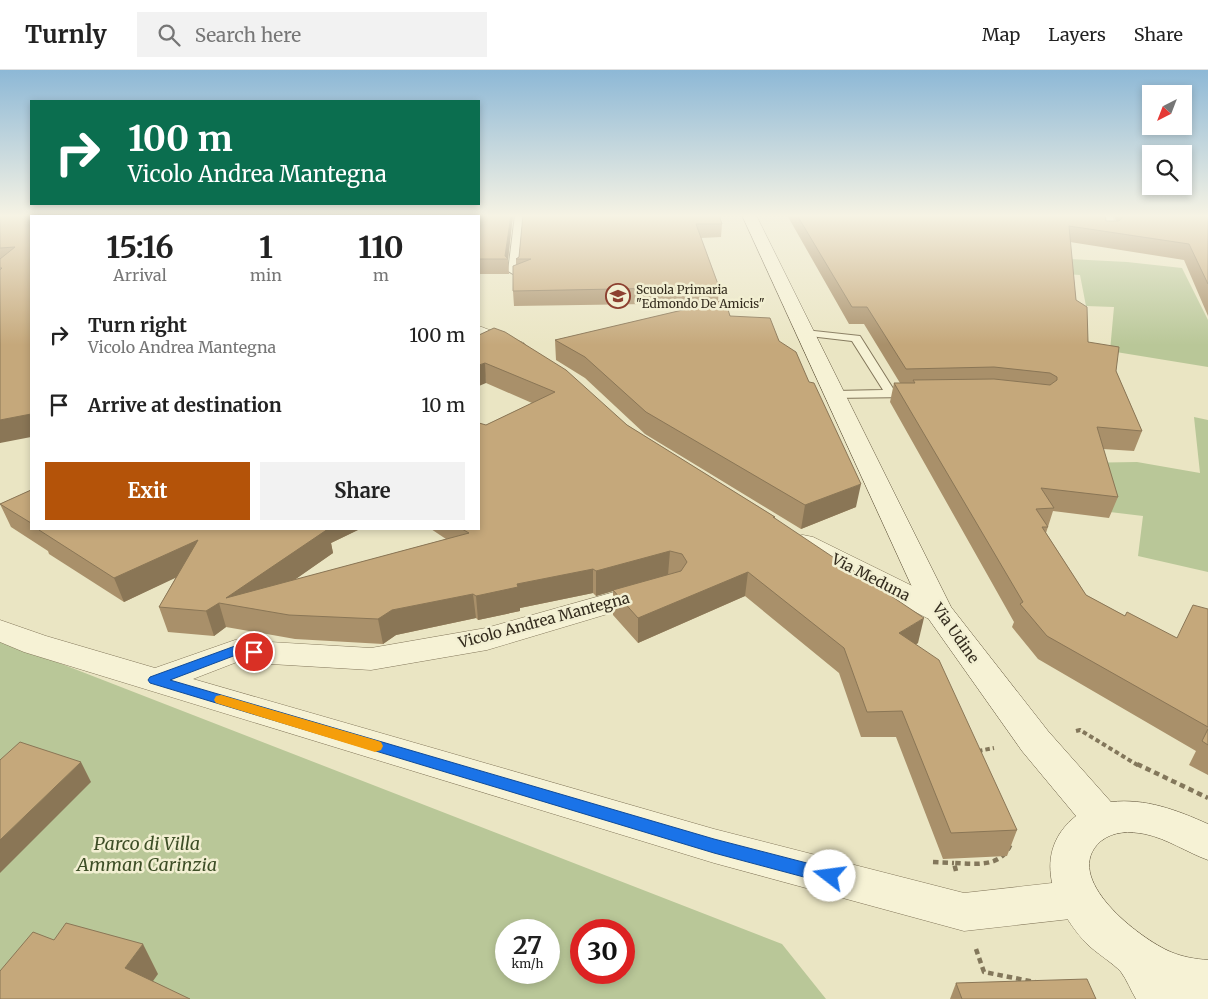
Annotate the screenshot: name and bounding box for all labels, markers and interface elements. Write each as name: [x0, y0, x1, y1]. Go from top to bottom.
search box: [137, 12, 487, 57]
text: Turnly: [25, 19, 107, 50]
icon: search: [155, 21, 183, 49]
text: Search here: [195, 23, 301, 47]
text: Map: [982, 23, 1020, 46]
text: Layers: [1048, 23, 1106, 46]
text: Share: [1134, 23, 1183, 46]
north arrow: [1142, 85, 1192, 135]
map controls: [1142, 85, 1192, 195]
text: 100 m: [128, 117, 233, 161]
icon: right: [45, 120, 110, 185]
button: search: [1142, 145, 1192, 195]
text: Vicolo Andrea Mantegna: [128, 160, 387, 188]
text: 15:16: [106, 228, 174, 266]
text: 1: [259, 228, 273, 266]
text: 110: [358, 228, 404, 266]
text: Arrival: [113, 265, 167, 285]
text: min: [250, 265, 282, 285]
text: m: [373, 265, 389, 285]
place label: Scuola Primaria "Edmondo De Amicis": [636, 282, 765, 311]
school or university icon: Scuola Primaria "Edmondo De Amicis": [605, 283, 631, 309]
text: Turn right: [88, 313, 187, 337]
icon: right: [45, 321, 73, 349]
text: 100 m: [409, 323, 465, 347]
text: Vicolo Andrea Mantegna: [88, 337, 276, 357]
icon: arrive: [45, 391, 73, 419]
text: Arrive at destination: [88, 393, 282, 417]
text: 10 m: [422, 393, 465, 417]
button: Exit: [45, 462, 250, 520]
button: Share: [260, 462, 465, 520]
street label: Via Meduna: [828, 549, 913, 605]
street label: Vicolo Andrea Mantegna: [455, 588, 632, 652]
street label: Via Udine: [928, 598, 984, 667]
pin: [233, 631, 275, 673]
icon: arrive: [240, 638, 268, 666]
park label: Parco di Villa Amman Carinzia: [75, 832, 217, 876]
position arrow: [803, 849, 855, 901]
speed limit sign: 30: [570, 919, 635, 984]
text: 27: [513, 929, 542, 961]
text: km/h: [512, 956, 543, 971]

